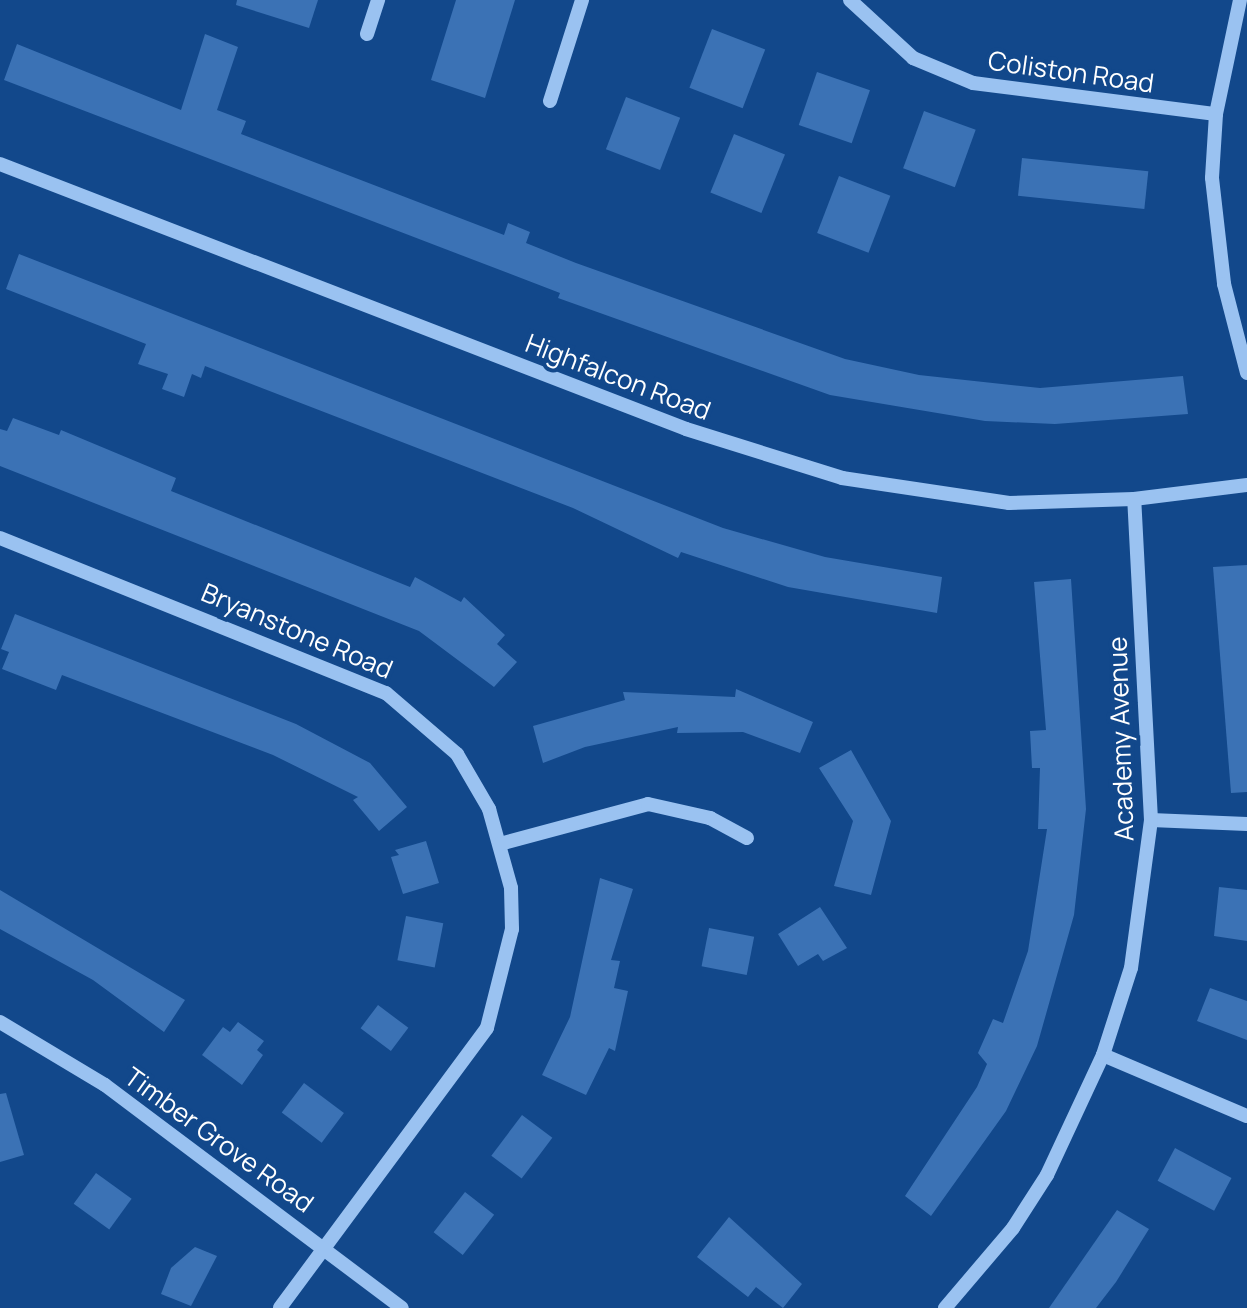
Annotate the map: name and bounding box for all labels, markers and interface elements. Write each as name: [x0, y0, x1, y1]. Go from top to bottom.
street label: Coliston Road: [986, 45, 1156, 99]
street label: Highfalcon Road: [521, 327, 715, 427]
street label: Bryanstone Road: [197, 577, 397, 685]
street label: Academy Avenue: [1102, 636, 1140, 842]
street label: Timber Grove Road: [118, 1061, 320, 1219]

